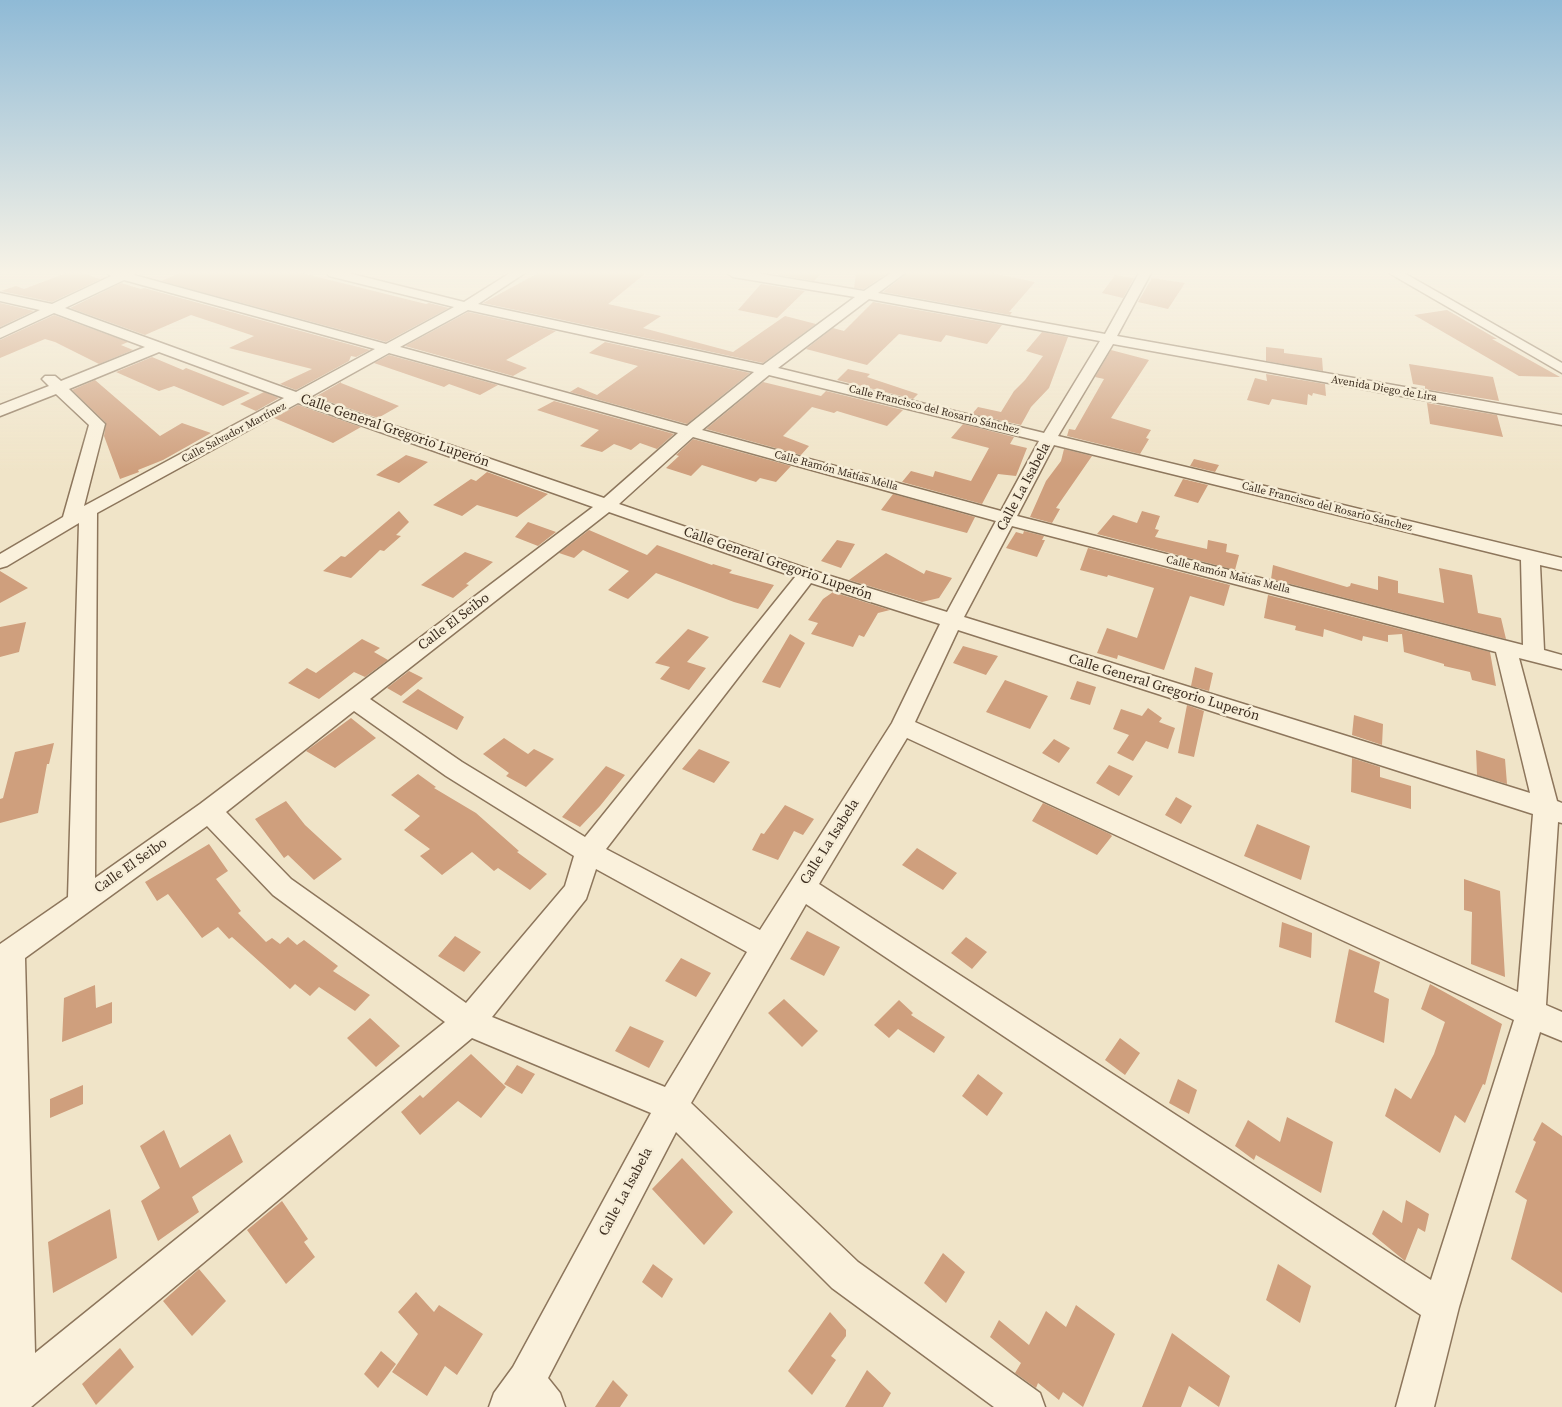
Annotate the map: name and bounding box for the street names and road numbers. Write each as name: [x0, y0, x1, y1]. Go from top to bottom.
street label: Avenida Diego de Lira: [1330, 373, 1438, 405]
street label: Calle Francisco del Rosario Sánchez: [847, 382, 1021, 438]
street label: Calle General Gregorio Luperón: [298, 391, 492, 471]
street label: Calle Salvador Martínez: [180, 400, 288, 466]
street label: Calle La Isabela: [994, 440, 1054, 534]
street label: Calle Ramón Matías Mella: [773, 448, 899, 494]
street label: Calle Francisco del Rosario Sánchez: [1240, 479, 1414, 535]
street label: Calle General Gregorio Luperón: [681, 524, 875, 604]
street label: Calle Ramón Matías Mella: [1165, 553, 1291, 597]
street label: Calle El Seibo: [415, 590, 493, 654]
street label: Calle General Gregorio Luperón: [1066, 651, 1262, 725]
street label: Calle La Isabela: [797, 796, 863, 888]
street label: Calle El Seibo: [91, 835, 171, 897]
street label: Calle La Isabela: [596, 1145, 656, 1239]

